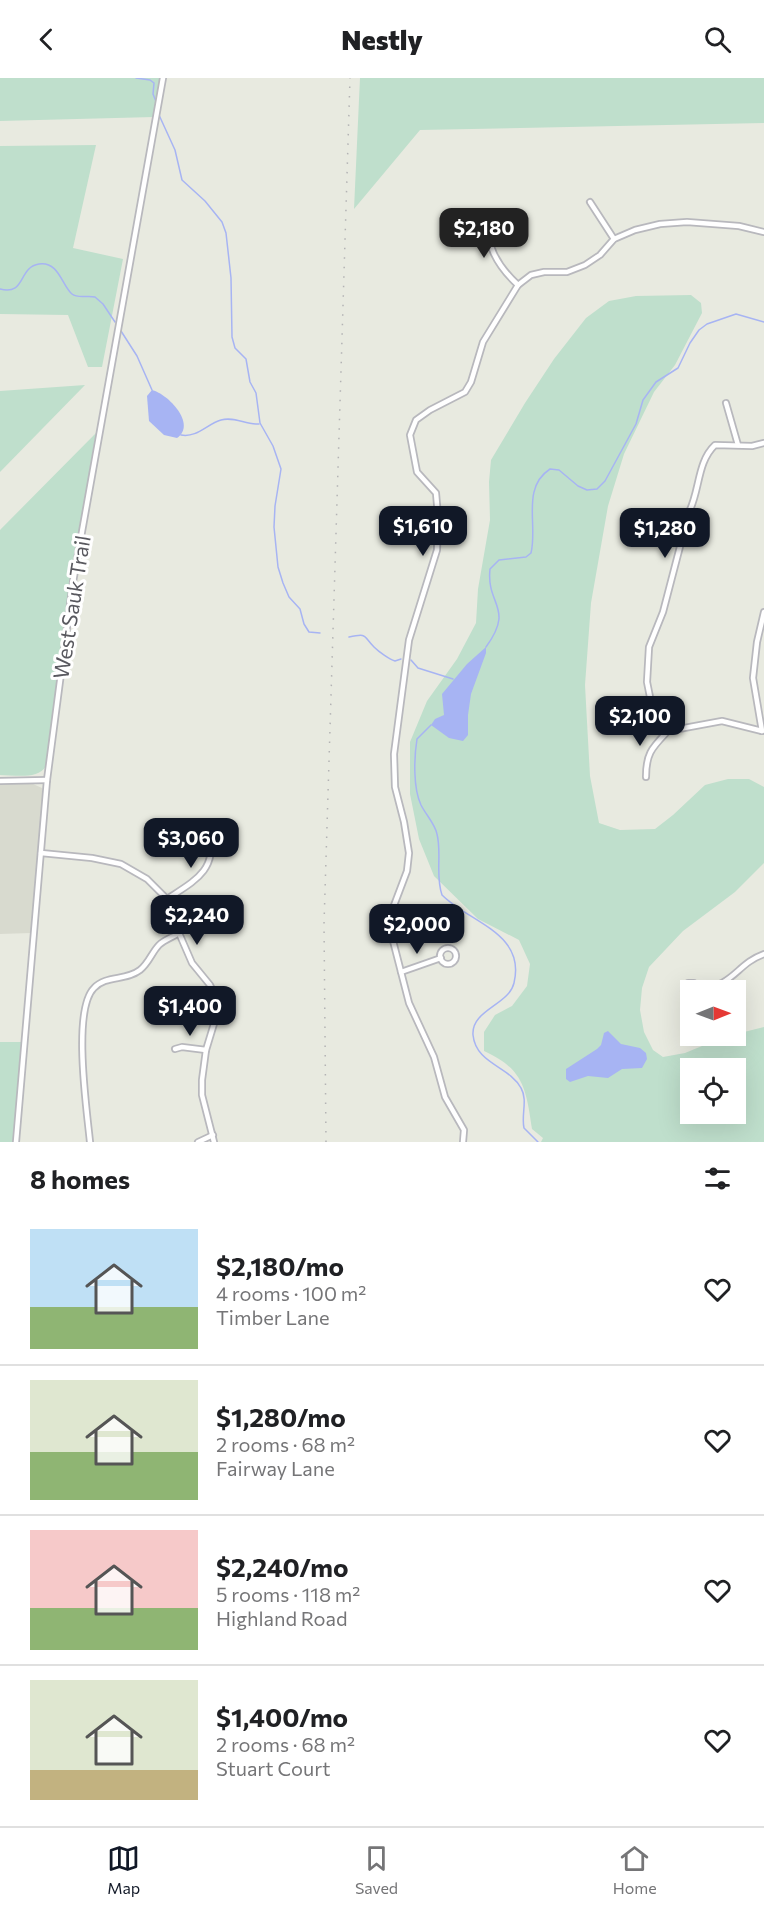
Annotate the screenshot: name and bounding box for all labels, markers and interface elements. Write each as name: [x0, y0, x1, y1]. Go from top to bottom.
icon: back: [30, 23, 63, 56]
text: Nestly: [341, 23, 423, 56]
icon: search: [701, 23, 734, 56]
pin: $2,180: [435, 208, 533, 259]
text: $2,180: [453, 215, 515, 239]
pin: $1,610: [374, 506, 472, 557]
pin: $1,280: [616, 508, 714, 559]
text: $1,610: [393, 513, 453, 537]
text: $1,280: [634, 515, 696, 539]
street label: West Sauk Trail: [47, 533, 95, 681]
pin: $2,100: [591, 696, 689, 747]
text: $2,100: [609, 703, 671, 727]
pin: $3,060: [142, 818, 240, 869]
text: $3,060: [158, 825, 224, 849]
pin: $2,240: [148, 895, 246, 946]
text: $2,240: [165, 902, 229, 926]
pin: $2,000: [368, 904, 466, 955]
text: $2,000: [383, 911, 451, 935]
north arrow: [680, 980, 746, 1046]
map controls: [680, 980, 746, 1124]
pin: $1,400: [141, 986, 239, 1037]
text: $1,400: [158, 993, 222, 1017]
button: locate: [680, 1058, 746, 1124]
icon: filters: [701, 1162, 734, 1195]
text: 8 homes: [30, 1163, 130, 1194]
text: $2,180/mo: [216, 1250, 344, 1281]
icon: home: [78, 1253, 150, 1325]
icon: heart: [701, 1273, 734, 1306]
text: 4 rooms · 100 m²: [216, 1281, 366, 1305]
text: Timber Lane: [216, 1305, 330, 1329]
text: $1,280/mo: [216, 1401, 346, 1432]
icon: home: [78, 1404, 150, 1476]
icon: heart: [701, 1424, 734, 1457]
text: 2 rooms · 68 m²: [216, 1432, 355, 1456]
text: Fairway Lane: [216, 1456, 335, 1480]
text: $2,240/mo: [216, 1551, 349, 1582]
icon: home: [78, 1554, 150, 1626]
icon: heart: [701, 1574, 734, 1607]
text: 5 rooms · 118 m²: [216, 1582, 360, 1606]
text: Highland Road: [216, 1606, 348, 1630]
text: $1,400/mo: [216, 1701, 348, 1732]
icon: home: [78, 1704, 150, 1776]
icon: heart: [701, 1724, 734, 1757]
text: 2 rooms · 68 m²: [216, 1732, 355, 1756]
text: Stuart Court: [216, 1756, 330, 1780]
tab: Map: [107, 1842, 140, 1897]
tab: Saved: [355, 1842, 398, 1897]
tab: Home: [613, 1842, 657, 1897]

